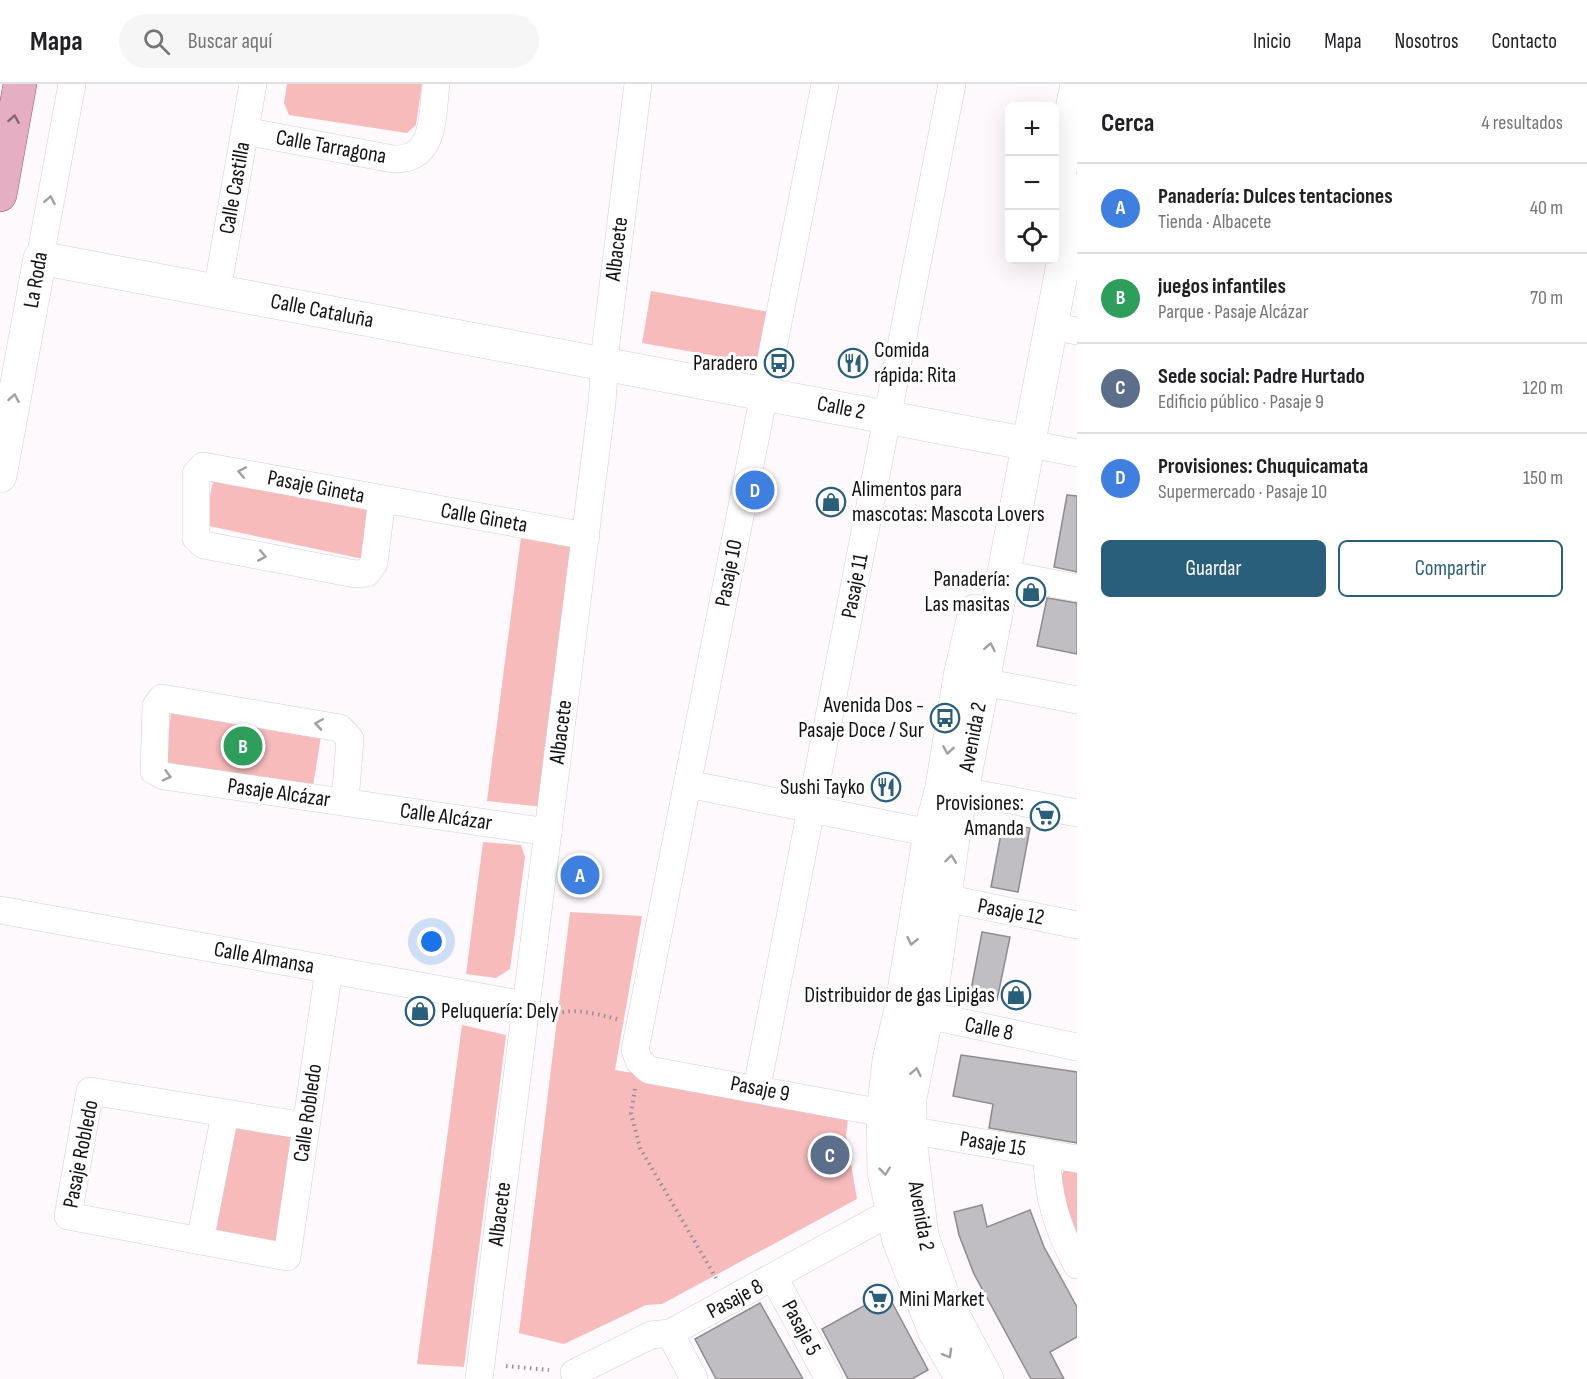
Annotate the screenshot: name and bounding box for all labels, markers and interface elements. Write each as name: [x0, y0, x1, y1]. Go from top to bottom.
search box: [119, 14, 539, 68]
text: Mapa: [30, 25, 83, 58]
icon: search: [140, 25, 173, 58]
text: Buscar aquí: [188, 28, 272, 55]
text: Inicio: [1253, 29, 1291, 54]
text: Mapa: [1324, 29, 1362, 54]
text: Nosotros: [1395, 29, 1459, 54]
text: Contacto: [1492, 29, 1557, 54]
map controls: [1005, 102, 1059, 264]
button: +: [1005, 102, 1059, 156]
text: Cerca: [1101, 108, 1154, 139]
text: 4 resultados: [1481, 111, 1563, 135]
one-way arrow: [7, 114, 20, 124]
street label: Calle Tarragona: [274, 124, 388, 170]
street label: Calle Castilla: [214, 140, 256, 236]
button: −: [1005, 156, 1059, 210]
text: Panadería: Dulces tentaciones: [1158, 183, 1393, 210]
one-way arrow: [44, 196, 56, 205]
text: A: [1116, 196, 1125, 220]
text: 40 m: [1530, 196, 1563, 220]
button: locate: [1005, 210, 1059, 264]
text: Tienda · Albacete: [1158, 210, 1271, 234]
street label: Albacete: [600, 215, 634, 284]
street label: La Roda: [18, 250, 54, 310]
text: juegos infantiles: [1158, 273, 1286, 300]
text: B: [1116, 286, 1125, 310]
text: 70 m: [1530, 286, 1563, 310]
street label: Calle Cataluña: [268, 288, 376, 334]
text: Parque · Pasaje Alcázar: [1158, 300, 1308, 324]
place label: Comida rápida: Rita: [874, 337, 956, 389]
bus stop icon: Paradero: [763, 347, 795, 379]
restaurant icon: Comida rápida: Rita: [837, 347, 869, 379]
place label: Paradero: [693, 350, 758, 377]
text: Sede social: Padre Hurtado: [1158, 363, 1365, 390]
text: C: [1115, 376, 1126, 400]
text: 120 m: [1523, 376, 1563, 400]
street label: Calle 2: [815, 390, 867, 426]
text: Edificio público · Pasaje 9: [1158, 390, 1324, 414]
one-way arrow: [7, 393, 20, 403]
text: Provisiones: Chuquicamata: [1158, 453, 1368, 480]
street label: Pasaje Gineta: [265, 464, 367, 510]
one-way arrow: [237, 466, 247, 479]
text: D: [1115, 466, 1126, 490]
text: 150 m: [1523, 466, 1563, 490]
pin: D: [736, 468, 774, 512]
place label: Alimentos para mascotas: Mascota Lovers: [851, 476, 1045, 528]
text: Supermercado · Pasaje 10: [1158, 480, 1327, 504]
shop icon: Alimentos para mascotas: Mascota Lovers: [815, 486, 847, 518]
street label: Calle Gineta: [438, 497, 530, 539]
street label: Pasaje 10: [709, 537, 749, 609]
button: Guardar: [1101, 540, 1326, 597]
button: Compartir: [1338, 540, 1563, 597]
one-way arrow: [256, 549, 266, 562]
street label: Pasaje 11: [836, 551, 875, 621]
place label: Panadería: Las masitas: [924, 566, 1010, 618]
shop icon: Panadería: Las masitas: [1015, 576, 1047, 608]
one-way arrow: [983, 642, 996, 652]
place label: Avenida Dos - Pasaje Doce / Sur: [798, 692, 924, 744]
street label: Albacete: [544, 698, 578, 767]
street label: Avenida 2: [953, 700, 993, 775]
bus stop icon: Avenida Dos - Pasaje Doce / Sur: [929, 702, 961, 734]
one-way arrow: [314, 718, 324, 731]
pin: B: [224, 724, 262, 768]
one-way arrow: [943, 745, 955, 754]
one-way arrow: [162, 768, 172, 781]
restaurant icon: Sushi Tayko: [870, 771, 902, 803]
street label: Pasaje Alcázar: [226, 772, 332, 814]
place label: Sushi Tayko: [780, 774, 865, 801]
place label: Provisiones: Amanda: [936, 790, 1024, 842]
street label: Calle Alcázar: [398, 797, 494, 837]
supermarket icon: Provisiones: Amanda: [1029, 800, 1061, 832]
pin: A: [560, 852, 600, 898]
one-way arrow: [944, 854, 956, 863]
street label: Pasaje 12: [976, 892, 1046, 932]
your location: [417, 927, 446, 956]
street label: Calle Almansa: [212, 936, 316, 980]
one-way arrow: [906, 936, 919, 946]
shop icon: Distribuidor de gas Lipigas: [1000, 979, 1032, 1011]
place label: Distribuidor de gas Lipigas: [804, 982, 995, 1009]
shop icon: Peluquería: Dely: [404, 995, 436, 1027]
place label: Peluquería: Dely: [441, 998, 559, 1025]
street label: Calle 8: [962, 1011, 1016, 1047]
street label: Calle Robledo: [288, 1062, 328, 1164]
one-way arrow: [909, 1067, 922, 1077]
street label: Pasaje 9: [728, 1070, 792, 1108]
street label: Pasaje Robledo: [57, 1098, 105, 1210]
street label: Pasaje 15: [958, 1125, 1028, 1163]
pin: C: [810, 1132, 850, 1178]
one-way arrow: [878, 1166, 891, 1176]
street label: Avenida 2: [901, 1178, 940, 1253]
street label: Albacete: [483, 1180, 517, 1249]
street label: Pasaje 8: [702, 1273, 768, 1325]
supermarket icon: Mini Market: [862, 1283, 894, 1315]
place label: Mini Market: [899, 1286, 985, 1313]
street label: Pasaje 5: [775, 1296, 827, 1360]
one-way arrow: [940, 1348, 952, 1358]

